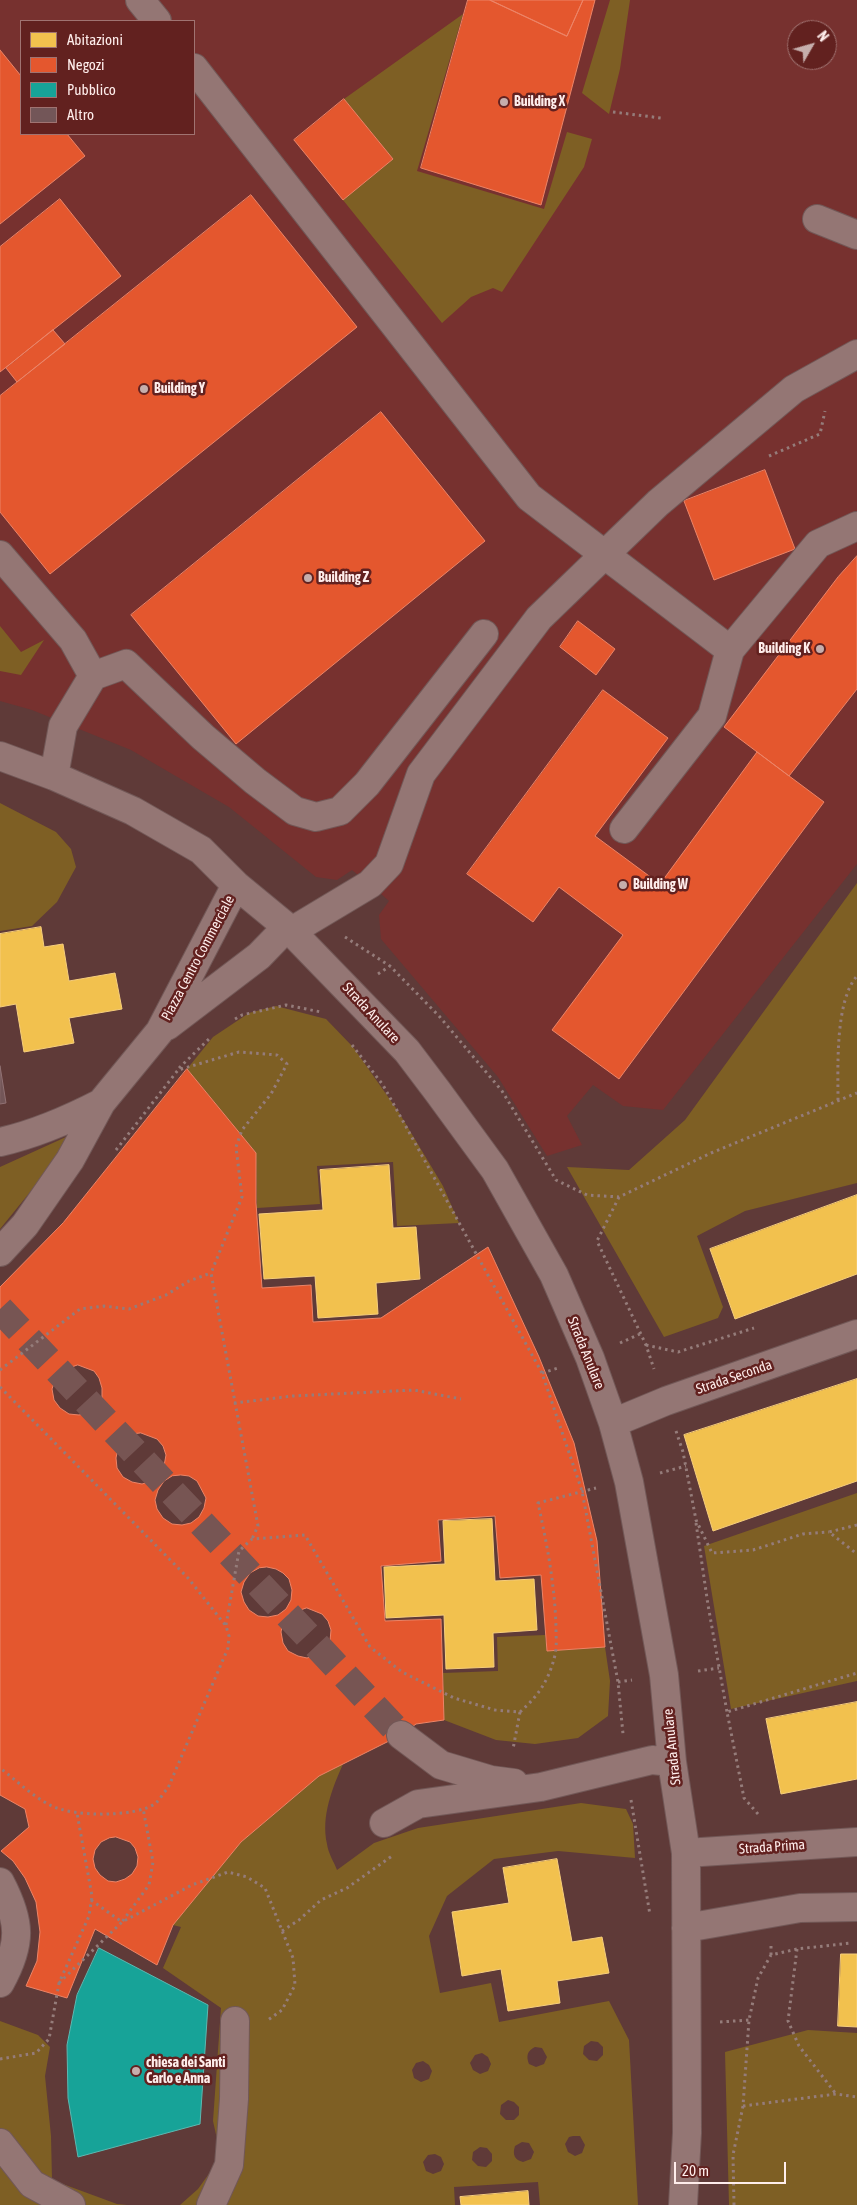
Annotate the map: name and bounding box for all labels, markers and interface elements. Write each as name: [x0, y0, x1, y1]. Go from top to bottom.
legend: [20, 20, 195, 135]
north arrow: [787, 20, 837, 70]
text: N: [814, 28, 832, 45]
text: Abitazioni: [67, 31, 123, 48]
text: Negozi: [67, 56, 105, 73]
text: Pubblico: [67, 81, 116, 98]
place label: Building X: [514, 94, 565, 110]
marker: Building X: [498, 96, 510, 108]
text: Altro: [67, 106, 94, 123]
place label: Building Y: [154, 381, 205, 397]
marker: Building Y: [138, 383, 150, 395]
place label: Building Z: [318, 570, 369, 586]
marker: Building Z: [302, 572, 314, 584]
place label: Building K: [758, 641, 810, 657]
marker: Building K: [814, 643, 826, 655]
place label: Building W: [633, 877, 688, 893]
marker: Building W: [617, 879, 629, 891]
street label: Piazza Centro Commerciale: [158, 893, 238, 1023]
street label: Strada Anulare: [339, 979, 403, 1047]
street label: Strada Anulare: [564, 1314, 608, 1392]
street label: Strada Seconda: [694, 1356, 774, 1398]
street label: Strada Anulare: [660, 1708, 684, 1786]
street label: Strada Prima: [738, 1836, 806, 1858]
place label: chiesa dei Santi Carlo e Anna: [146, 2055, 225, 2088]
marker: chiesa dei Santi Carlo e Anna: [130, 2065, 142, 2077]
scale bar: [677, 2152, 790, 2184]
text: 20 m: [682, 2162, 709, 2179]

